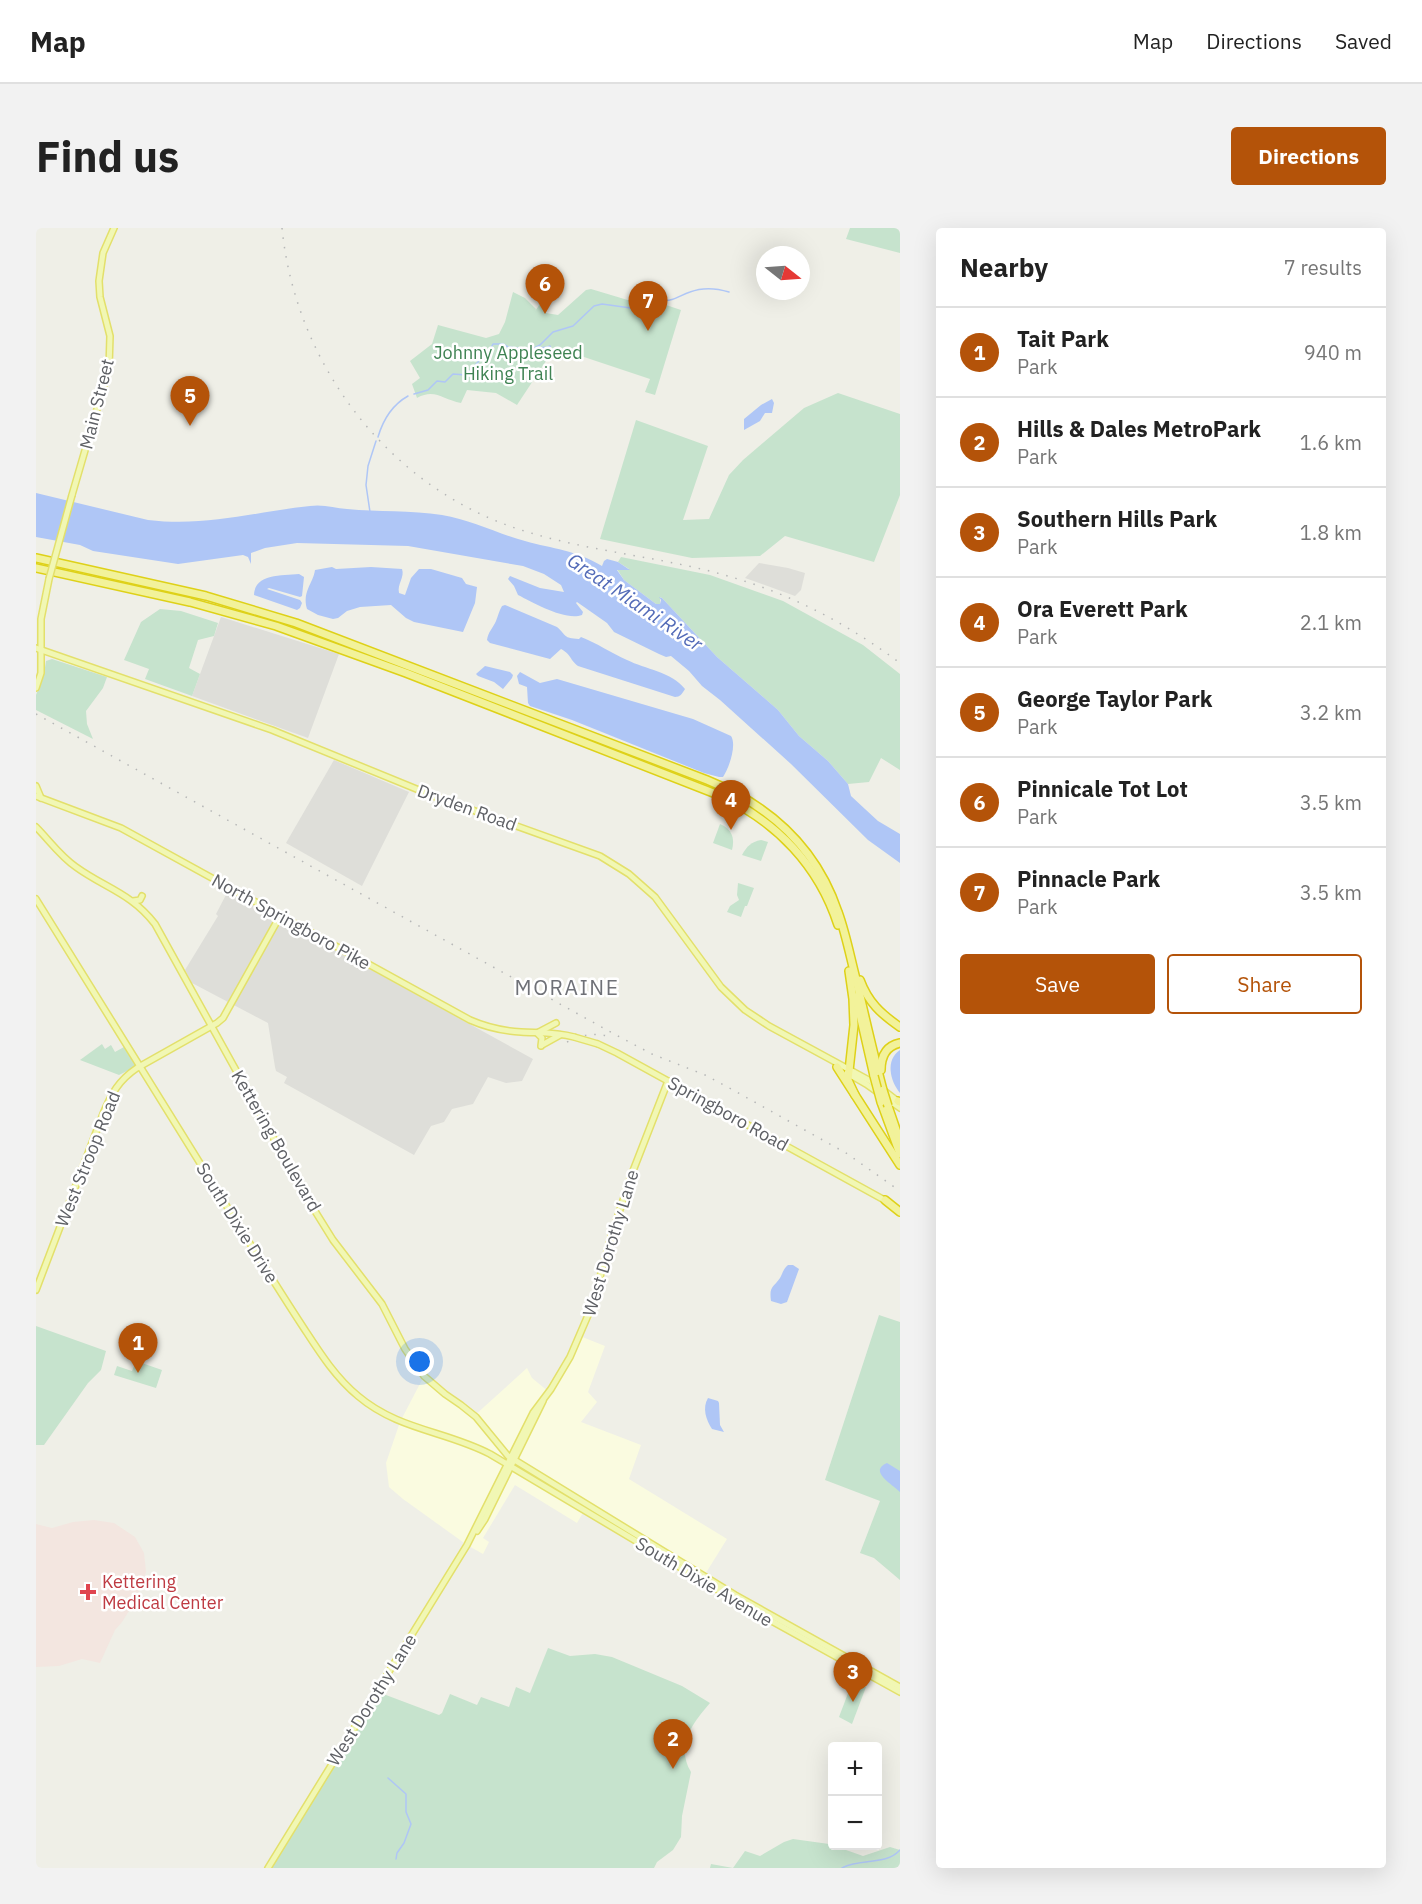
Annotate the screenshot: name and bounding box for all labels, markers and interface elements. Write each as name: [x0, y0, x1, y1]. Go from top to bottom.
text: Map: [30, 23, 86, 60]
text: Map: [1133, 27, 1173, 55]
text: Directions: [1206, 27, 1302, 55]
text: Saved: [1335, 27, 1392, 55]
button: Directions: [1231, 127, 1386, 185]
text: Find us: [36, 129, 179, 184]
north arrow: [756, 246, 810, 300]
text: Nearby: [960, 250, 1048, 284]
text: 7 results: [1284, 254, 1362, 281]
pin: 6: [526, 264, 564, 314]
pin: 7: [628, 282, 668, 331]
text: Tait Park: [1017, 324, 1109, 353]
text: 1: [974, 339, 986, 366]
text: 940 m: [1304, 339, 1362, 366]
park label: Johnny Appleseed Hiking Trail: [433, 341, 583, 385]
text: Park: [1017, 353, 1057, 380]
street label: Main Street: [74, 356, 119, 452]
pin: 5: [170, 376, 210, 426]
text: Hills & Dales MetroPark: [1017, 414, 1261, 443]
text: 2: [974, 429, 986, 456]
text: 1.6 km: [1300, 429, 1362, 456]
text: Park: [1017, 443, 1057, 470]
text: Southern Hills Park: [1017, 504, 1217, 533]
text: 3: [974, 519, 986, 546]
text: 1.8 km: [1300, 519, 1362, 546]
text: Park: [1017, 533, 1057, 560]
water label: Great Miami River: [562, 546, 709, 657]
text: Ora Everett Park: [1017, 594, 1188, 623]
text: 4: [974, 609, 986, 636]
text: 2.1 km: [1300, 609, 1362, 636]
text: Park: [1017, 623, 1057, 650]
text: George Taylor Park: [1017, 684, 1212, 713]
text: 5: [974, 699, 986, 726]
text: 3.2 km: [1300, 699, 1362, 726]
text: Park: [1017, 713, 1057, 740]
text: Pinnicale Tot Lot: [1017, 774, 1188, 803]
street label: Dryden Road: [414, 779, 520, 836]
pin: 4: [712, 780, 750, 830]
text: 6: [974, 789, 986, 816]
text: 3.5 km: [1300, 789, 1362, 816]
text: Park: [1017, 803, 1057, 830]
text: Pinnacle Park: [1017, 864, 1160, 893]
street label: North Springboro Pike: [208, 868, 375, 975]
text: 7: [974, 879, 986, 906]
text: 3.5 km: [1300, 879, 1362, 906]
text: Park: [1017, 893, 1057, 920]
button: Save: [960, 954, 1155, 1014]
button: Share: [1167, 954, 1362, 1014]
district label: MORAINE: [515, 973, 619, 1001]
street label: Kettering Boulevard: [226, 1066, 326, 1216]
street label: Springboro Road: [664, 1071, 793, 1156]
street label: West Stroop Road: [50, 1088, 125, 1230]
street label: South Dixie Drive: [191, 1158, 284, 1287]
street label: West Dorothy Lane: [577, 1167, 644, 1319]
pin: 1: [118, 1324, 158, 1373]
your location: [405, 1347, 434, 1376]
street label: South Dixie Avenue: [631, 1532, 777, 1632]
place label: Kettering Medical Center: [102, 1570, 224, 1614]
marker: Kettering Medical Center: [79, 1583, 97, 1601]
street label: West Dorothy Lane: [322, 1629, 422, 1770]
pin: 3: [834, 1652, 872, 1702]
pin: 2: [654, 1720, 692, 1769]
map controls: [828, 1742, 882, 1850]
button: +: [828, 1742, 882, 1796]
button: −: [828, 1796, 882, 1850]

